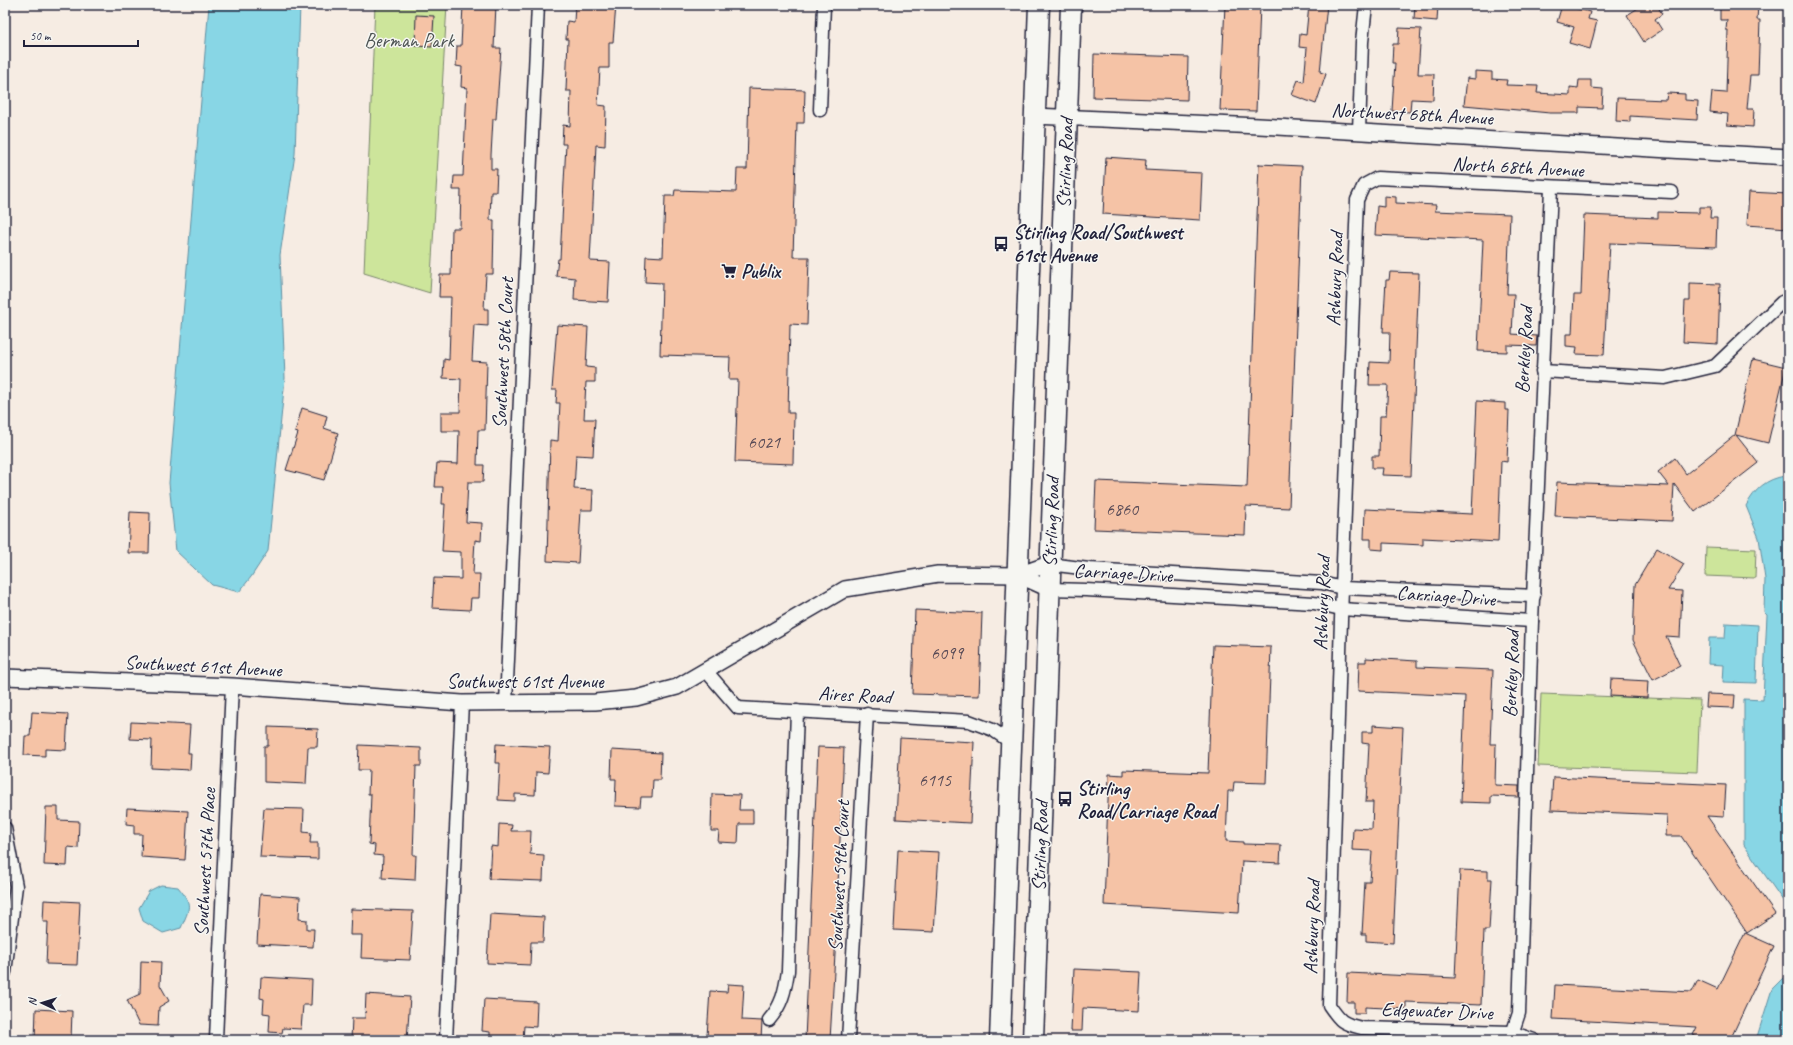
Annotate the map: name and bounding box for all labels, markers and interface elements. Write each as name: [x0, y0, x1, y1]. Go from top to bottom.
scale bar: [24, 22, 138, 48]
text: 50 m: [30, 28, 52, 44]
park label: Berman Park: [364, 28, 455, 53]
street label: Northwest 68th Avenue: [1331, 97, 1495, 131]
street label: Stirling Road: [1051, 114, 1079, 208]
street label: North 68th Avenue: [1452, 151, 1586, 183]
place label: Stirling Road/Southwest 61st Avenue: [1013, 220, 1185, 268]
street label: Ashbury Road: [1321, 228, 1349, 327]
bus stop icon: Stirling Road/Southwest 61st Avenue: [992, 235, 1010, 253]
place label: Publix: [741, 259, 782, 284]
supermarket icon: Publix: [720, 262, 738, 280]
street label: Southwest 58th Court: [487, 275, 520, 429]
street label: Berkley Road: [1509, 303, 1539, 394]
house number: 6021: [748, 431, 781, 453]
street label: Stirling Road: [1037, 473, 1065, 567]
house number: 6860: [1106, 498, 1140, 520]
street label: Ashbury Road: [1308, 552, 1336, 651]
street label: Carriage Drive: [1073, 558, 1174, 588]
street label: Carriage Drive: [1396, 580, 1498, 612]
street label: Berkley Road: [1497, 627, 1525, 718]
house number: 6099: [931, 642, 965, 664]
street label: Southwest 61st Avenue: [124, 649, 284, 683]
street label: Southwest 61st Avenue: [446, 669, 605, 694]
street label: Aires Road: [818, 681, 895, 710]
house number: 6115: [919, 769, 952, 791]
place label: Stirling Road/Carriage Road: [1077, 776, 1220, 824]
street label: Southwest 57th Place: [189, 786, 221, 937]
bus stop icon: Stirling Road/Carriage Road: [1056, 790, 1074, 808]
street label: Stirling Road: [1026, 797, 1054, 891]
street label: Southwest 59th Court: [823, 798, 856, 952]
street label: Ashbury Road: [1298, 876, 1326, 975]
north arrow: [22, 983, 62, 1023]
text: N: [25, 996, 39, 1006]
street label: Edgewater Drive: [1381, 997, 1495, 1025]

